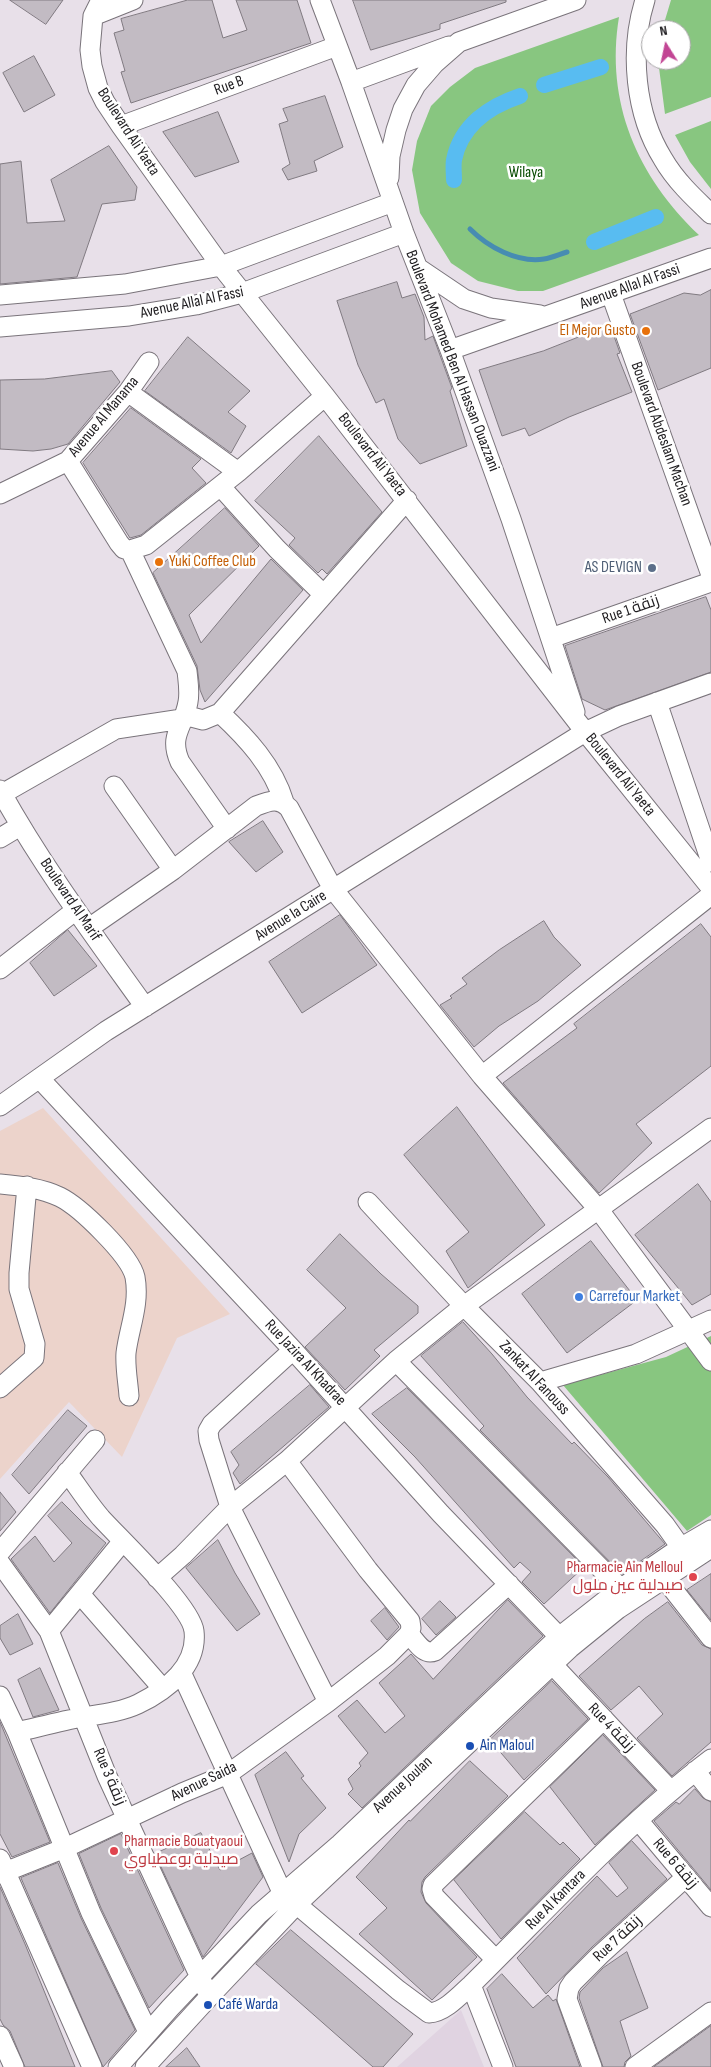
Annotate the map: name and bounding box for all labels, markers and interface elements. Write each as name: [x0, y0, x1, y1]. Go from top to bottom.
north arrow: [641, 20, 691, 70]
text: N: [658, 22, 669, 40]
street label: Rue B: [212, 72, 246, 100]
street label: Boulevard Ali Yaeta: [93, 85, 163, 179]
park label: Wilaya: [509, 163, 543, 183]
street label: Boulevard Mohamed Ben Al Hassan Ouazzani: [401, 248, 503, 474]
street label: Avenue Allal Al Fassi: [577, 260, 683, 314]
street label: Avenue Allal Al Fassi: [139, 283, 245, 323]
place label: El Mejor Gusto: [559, 321, 636, 341]
marker: El Mejor Gusto: [640, 325, 652, 337]
street label: Boulevard Abdeslam Machan: [626, 359, 696, 509]
street label: Avenue Al Manama: [65, 373, 143, 461]
street label: Boulevard Ali Yaeta: [333, 409, 411, 501]
place label: Yuki Coffee Club: [169, 552, 256, 572]
marker: Yuki Coffee Club: [153, 556, 165, 568]
place label: AS DEVIGN: [585, 558, 642, 578]
marker: AS DEVIGN: [646, 562, 658, 574]
street label: Rue 1 زنقة: [600, 591, 662, 629]
street label: Boulevard Ali Yaeta: [581, 730, 659, 820]
street label: Boulevard Al Marif: [35, 855, 105, 945]
street label: Avenue la Caire: [252, 886, 330, 946]
place label: Carrefour Market: [589, 1287, 680, 1307]
marker: Carrefour Market: [573, 1291, 585, 1303]
street label: Rue Jazira Al Khadrae: [260, 1316, 350, 1410]
street label: Zankat Al Fanouss: [495, 1337, 573, 1419]
place label: Pharmacie Ain Melloul صيدلية عين ملول: [566, 1558, 683, 1596]
marker: Pharmacie Ain Melloul صيدلية عين ملول: [687, 1571, 699, 1583]
street label: Rue 4 زنقة: [583, 1699, 639, 1757]
place label: Ain Maloul: [480, 1736, 534, 1756]
marker: Ain Maloul: [464, 1740, 476, 1752]
street label: Rue 3 زنقة: [88, 1746, 130, 1808]
street label: Avenue Joulan: [369, 1753, 437, 1817]
street label: Avenue Saida: [168, 1758, 240, 1806]
place label: Pharmacie Bouatyaoui صيدلية بوعطياوي: [124, 1832, 243, 1870]
street label: Rue 6 زنقة: [648, 1835, 702, 1893]
marker: Pharmacie Bouatyaoui صيدلية بوعطياوي: [108, 1845, 120, 1857]
street label: Rue Al Kantara: [522, 1866, 590, 1934]
street label: Rue 7 زنقة: [590, 1912, 646, 1966]
place label: Café Warda: [218, 1995, 278, 2015]
marker: Café Warda: [202, 1999, 214, 2011]

